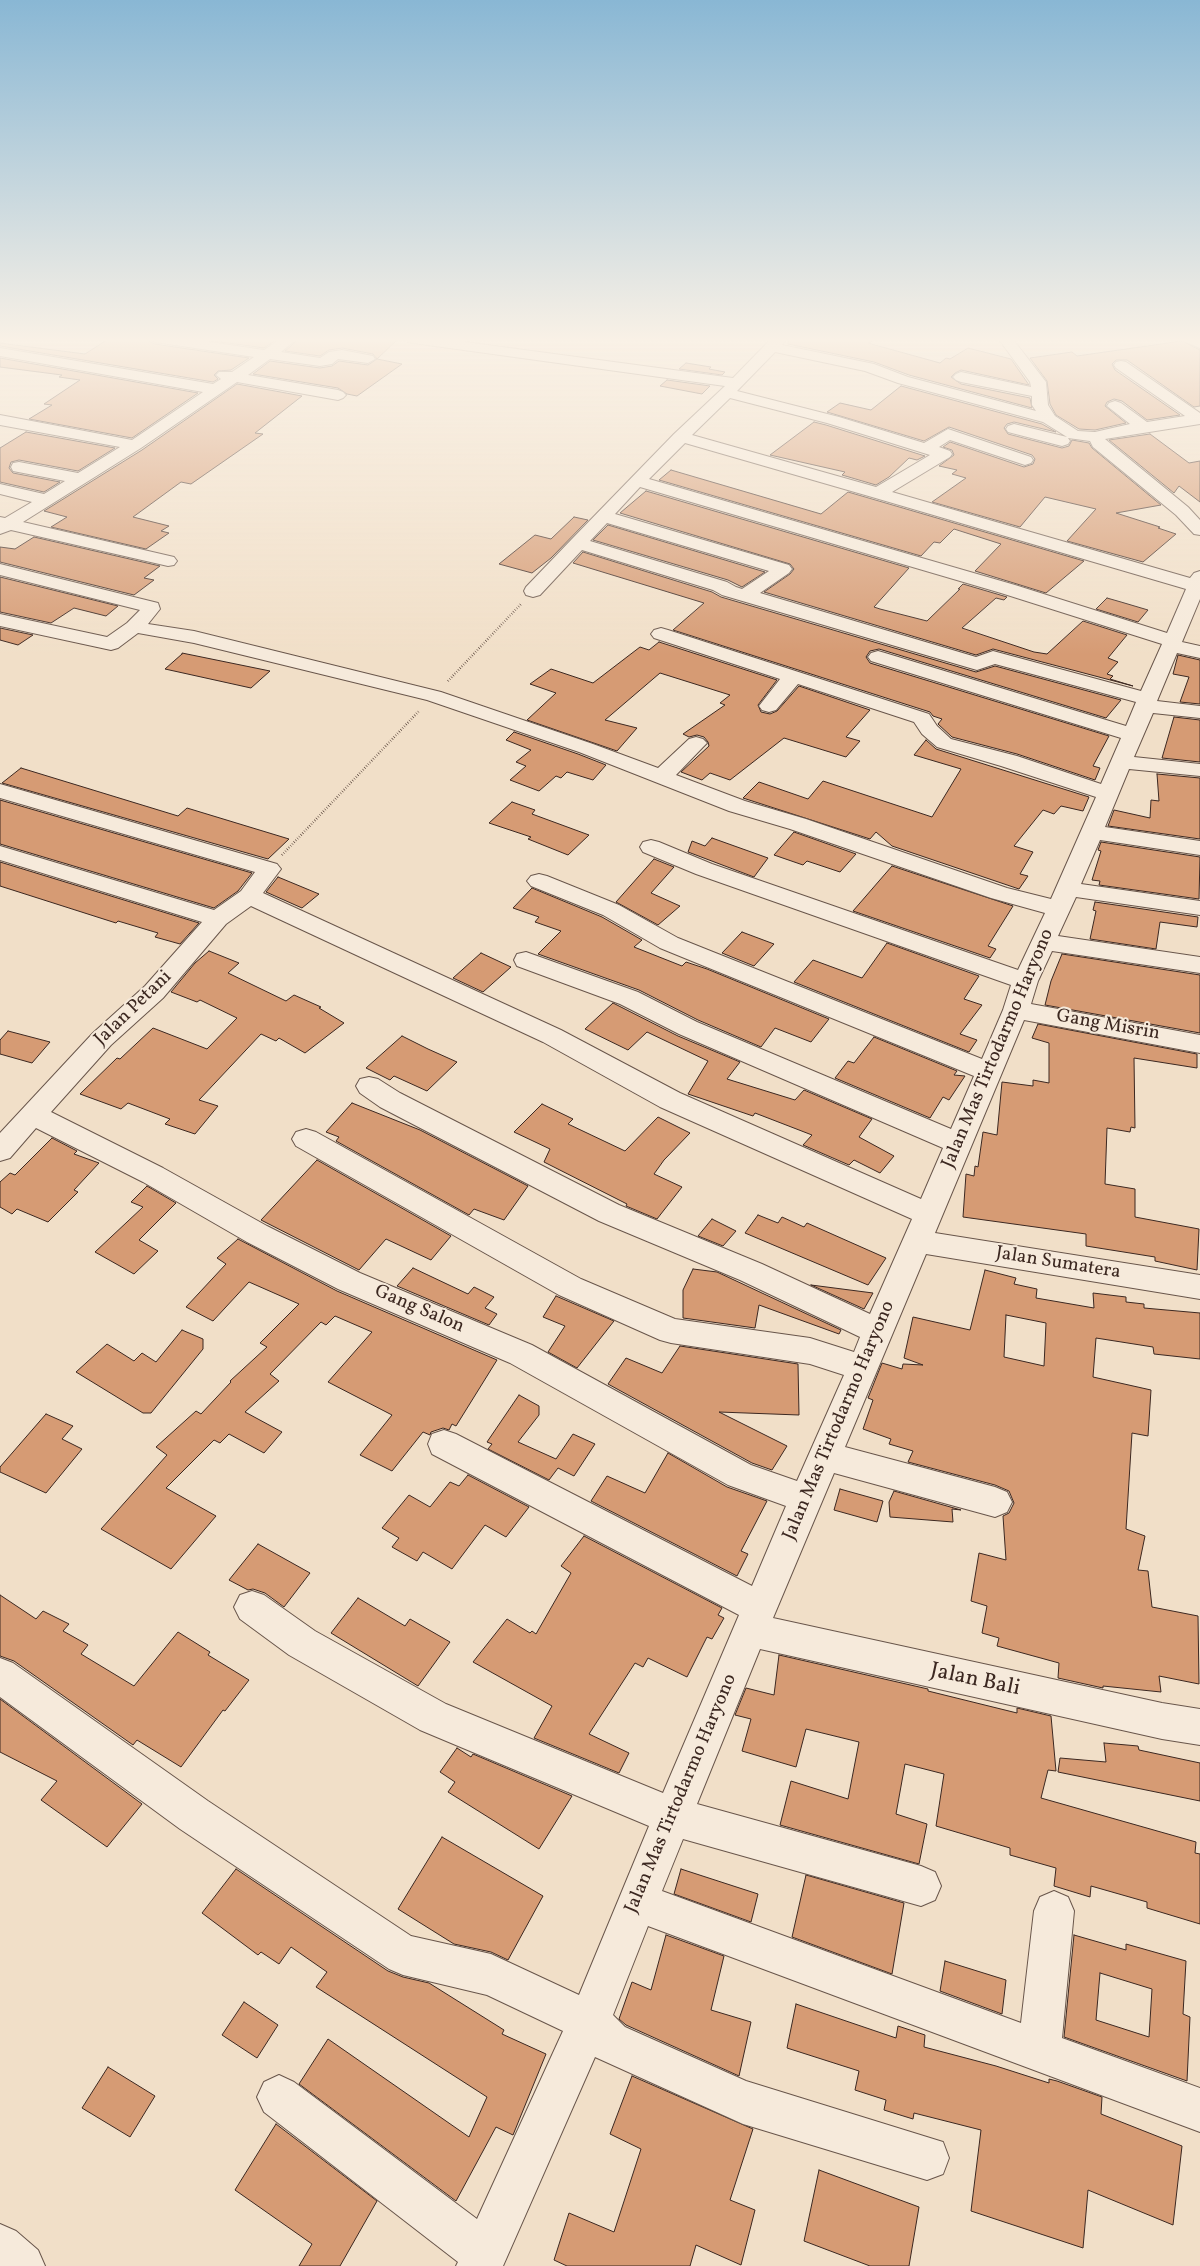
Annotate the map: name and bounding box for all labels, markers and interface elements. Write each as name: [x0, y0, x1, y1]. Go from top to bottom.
street label: Jalan Mas Tirtodarmo Haryono: [938, 926, 1060, 1172]
street label: Jalan Petani: [91, 966, 177, 1052]
street label: Gang Misrin: [1054, 1006, 1162, 1046]
street label: Jalan Sumatera: [994, 1243, 1122, 1285]
street label: Gang Salon: [371, 1281, 467, 1339]
street label: Jalan Mas Tirtodarmo Haryono: [779, 1298, 901, 1544]
street label: Jalan Bali: [928, 1659, 1022, 1703]
street label: Jalan Mas Tirtodarmo Haryono: [621, 1671, 743, 1917]

